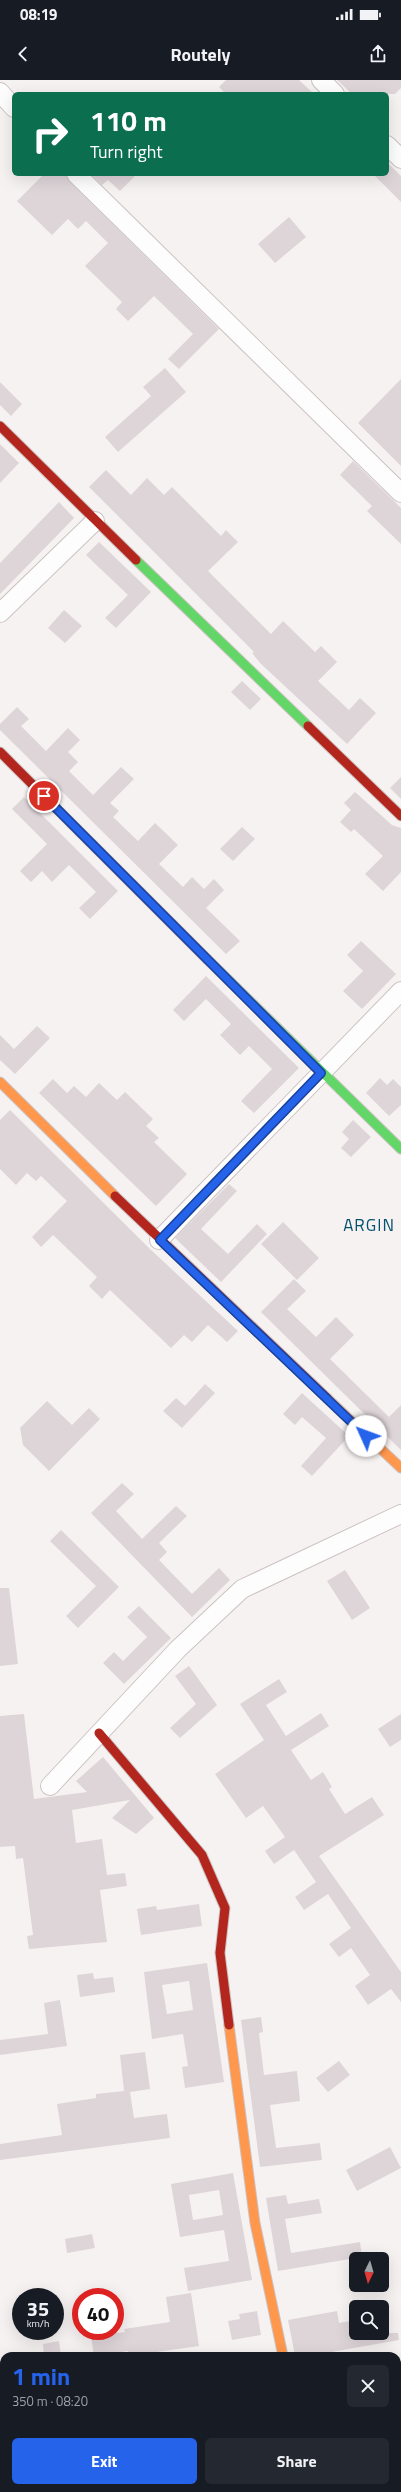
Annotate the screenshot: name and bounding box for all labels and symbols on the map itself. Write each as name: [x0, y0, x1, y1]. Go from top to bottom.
pin: [27, 779, 61, 813]
district label: ARGIN: [343, 1212, 395, 1238]
position arrow: [345, 1415, 387, 1457]
north arrow: [349, 2252, 389, 2292]
speed limit sign: 40: [72, 2288, 124, 2340]

